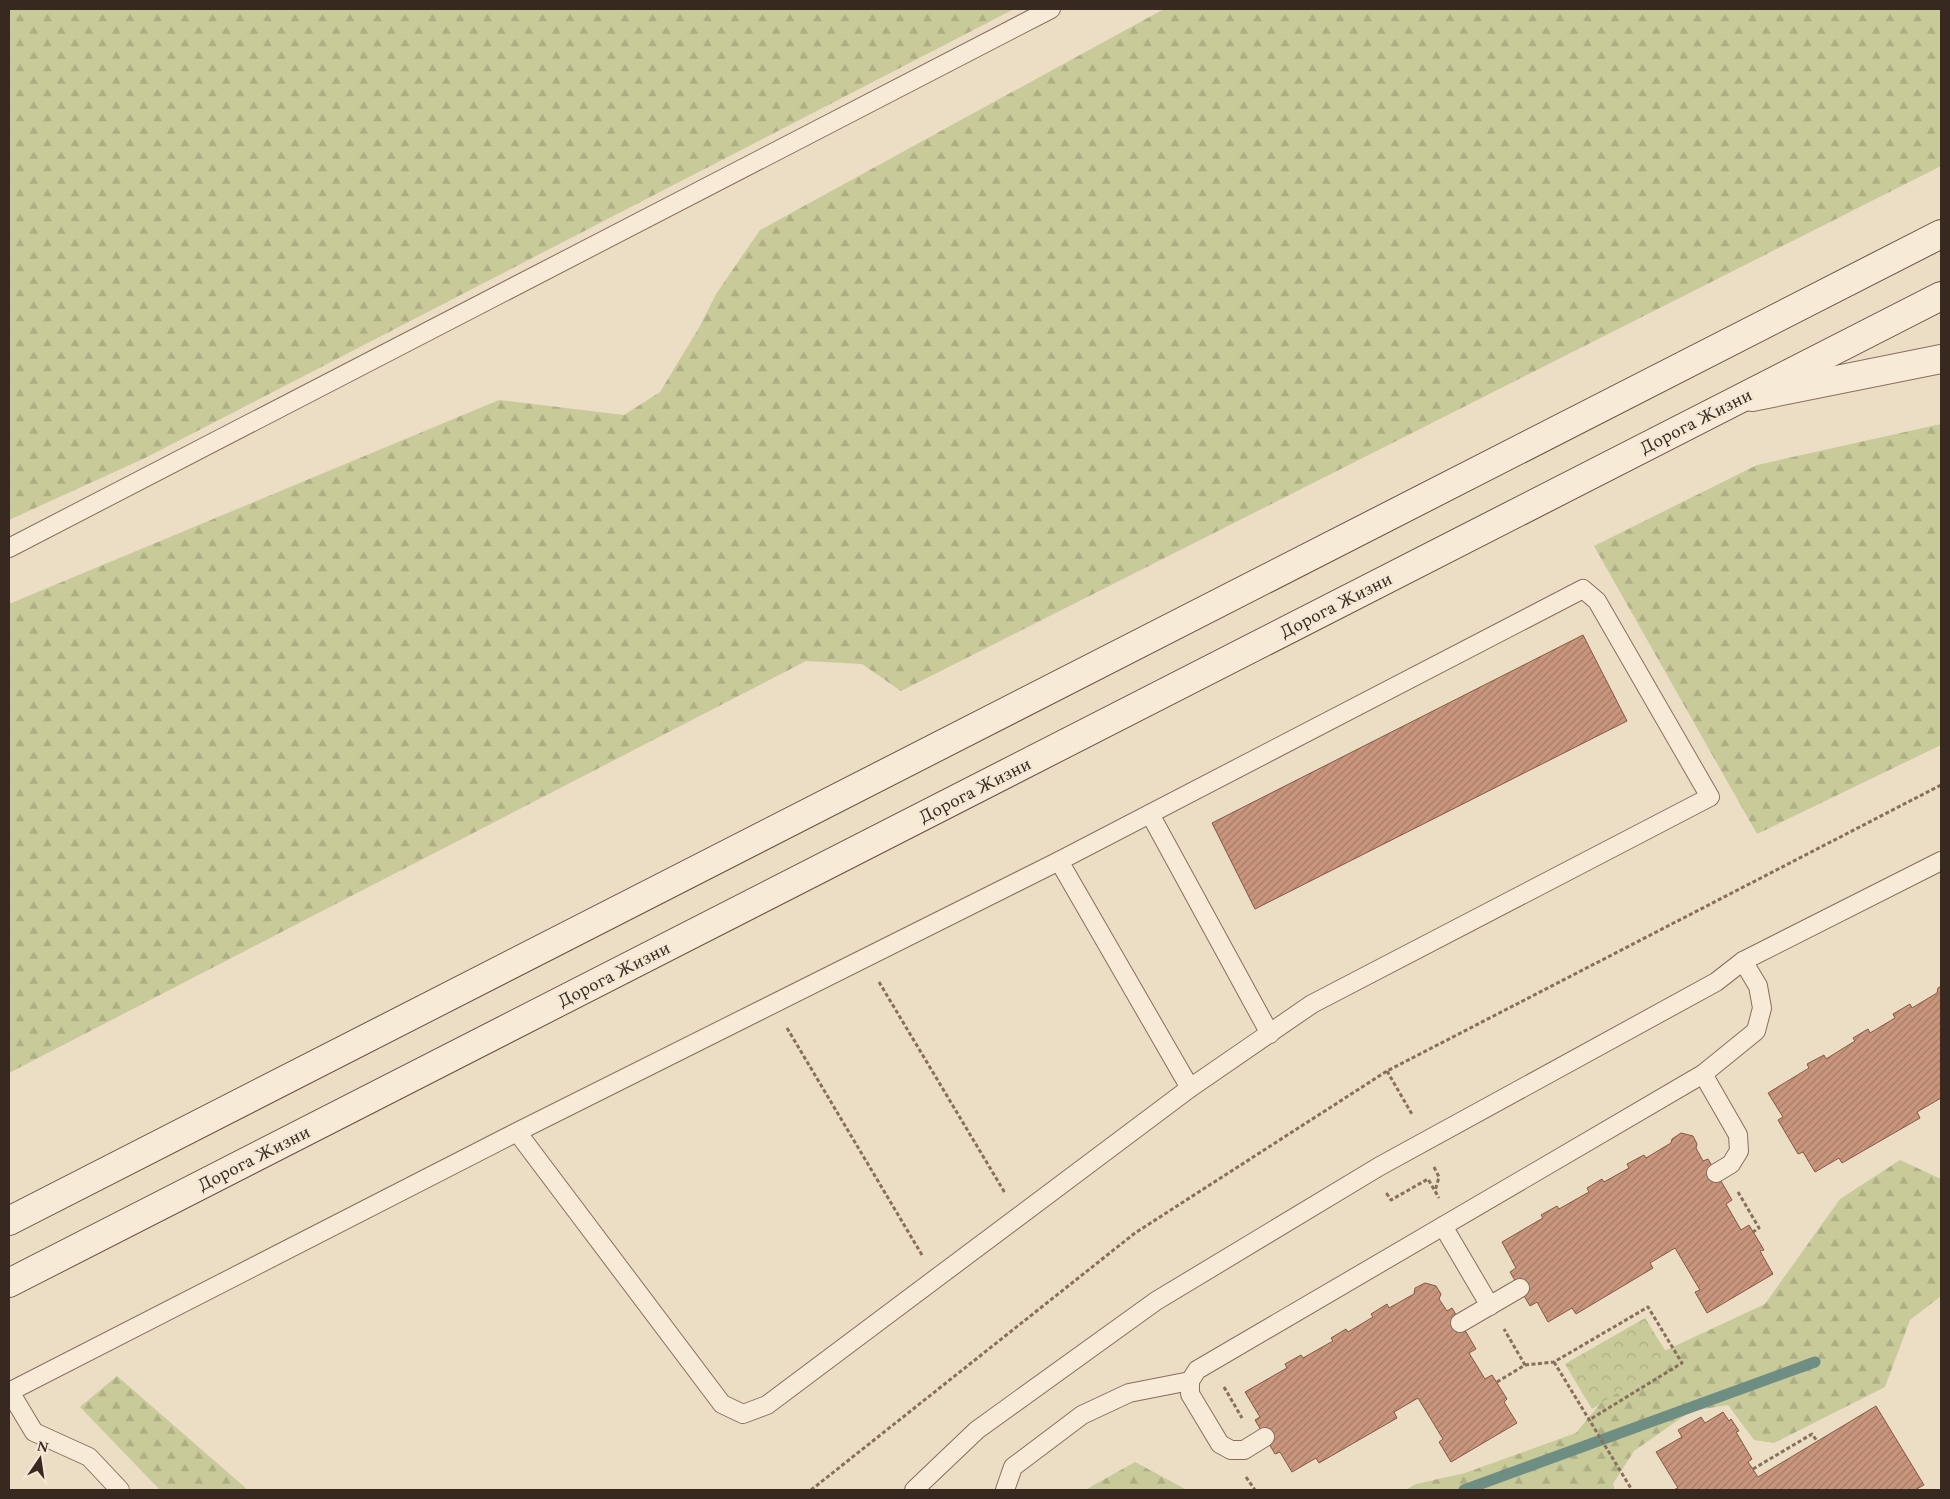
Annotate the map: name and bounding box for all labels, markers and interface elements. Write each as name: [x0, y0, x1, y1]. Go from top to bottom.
street label: Дорога Жизни: [1635, 382, 1757, 461]
street label: Дорога Жизни: [1275, 566, 1397, 645]
street label: Дорога Жизни: [914, 751, 1036, 830]
street label: Дорога Жизни: [553, 935, 675, 1014]
street label: Дорога Жизни: [193, 1119, 315, 1198]
north arrow: [15, 1434, 65, 1484]
text: N: [35, 1435, 51, 1458]

